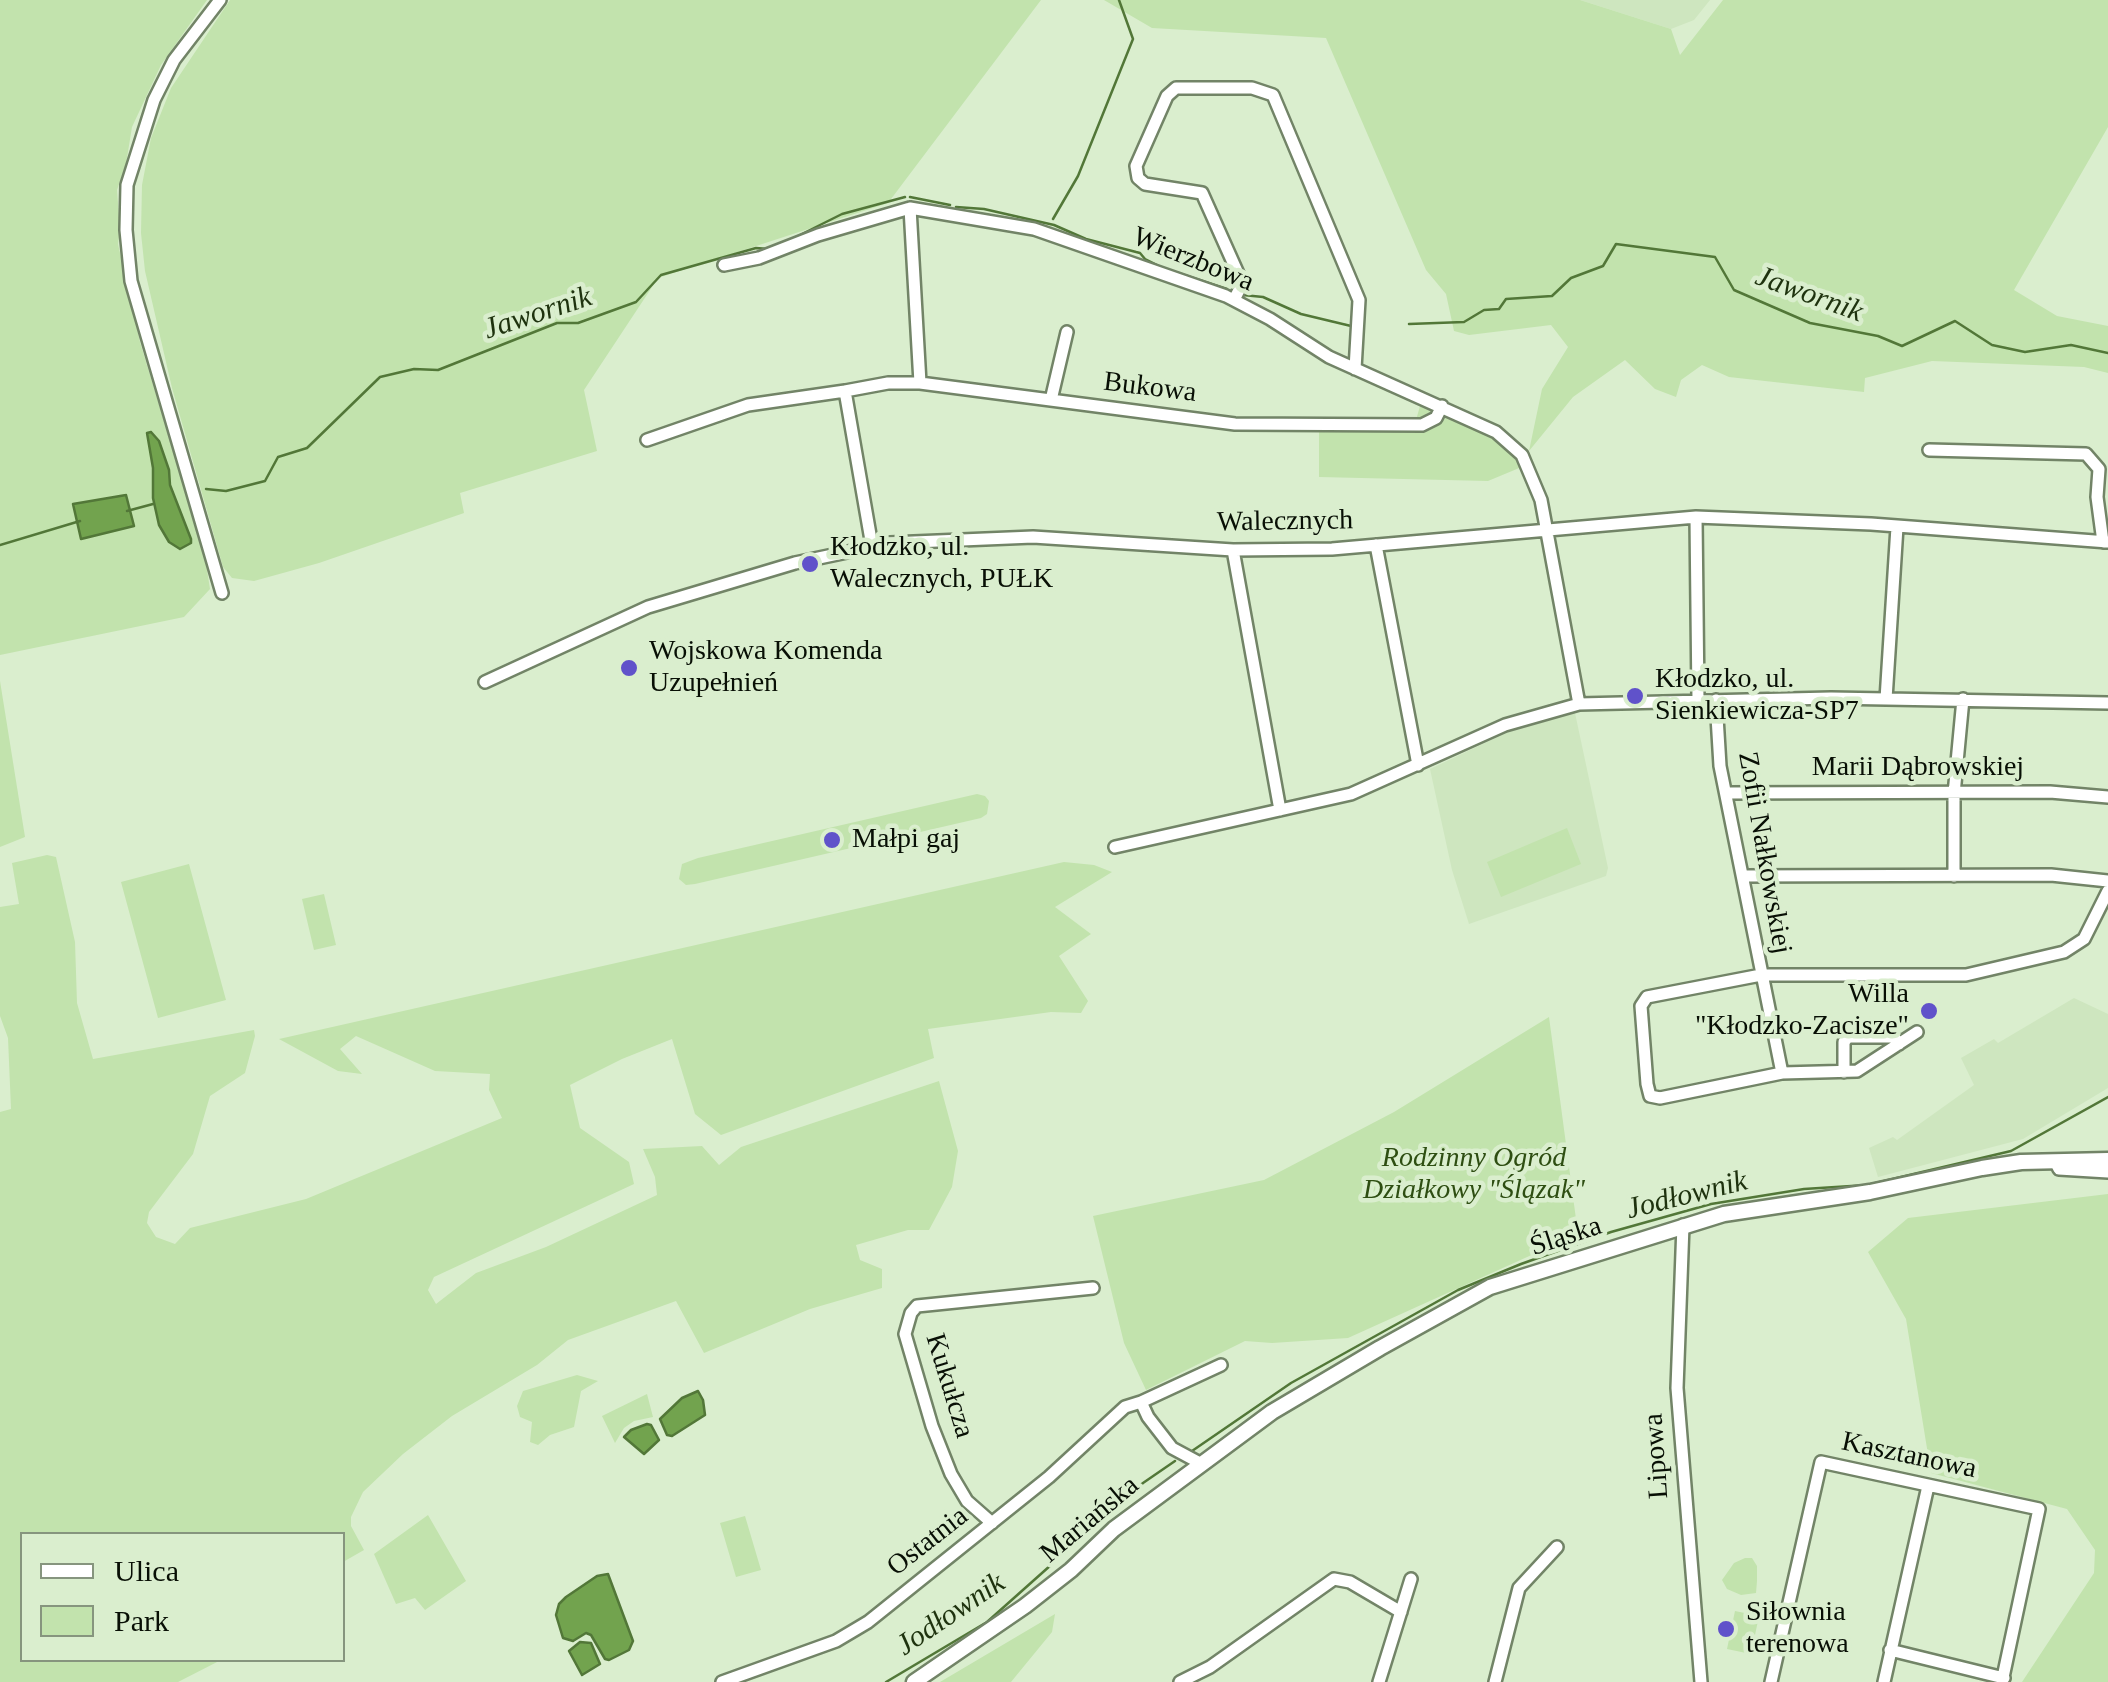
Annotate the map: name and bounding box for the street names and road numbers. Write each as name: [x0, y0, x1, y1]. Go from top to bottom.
street label: Wierzbowa: [1127, 220, 1259, 300]
street label: Bukowa: [1102, 366, 1198, 410]
street label: Walecznych: [1217, 504, 1353, 540]
street label: Zofii Nałkowskiej: [1730, 749, 1798, 957]
street label: Marii Dąbrowskiej: [1812, 751, 2024, 785]
street label: Śląska: [1526, 1210, 1606, 1264]
street label: Kukułcza: [917, 1330, 981, 1442]
street label: Lipowa: [1637, 1412, 1677, 1500]
street label: Kasztanowa: [1839, 1425, 1979, 1487]
street label: Mariańska: [1034, 1469, 1146, 1571]
street label: Ostatnia: [881, 1500, 975, 1584]

